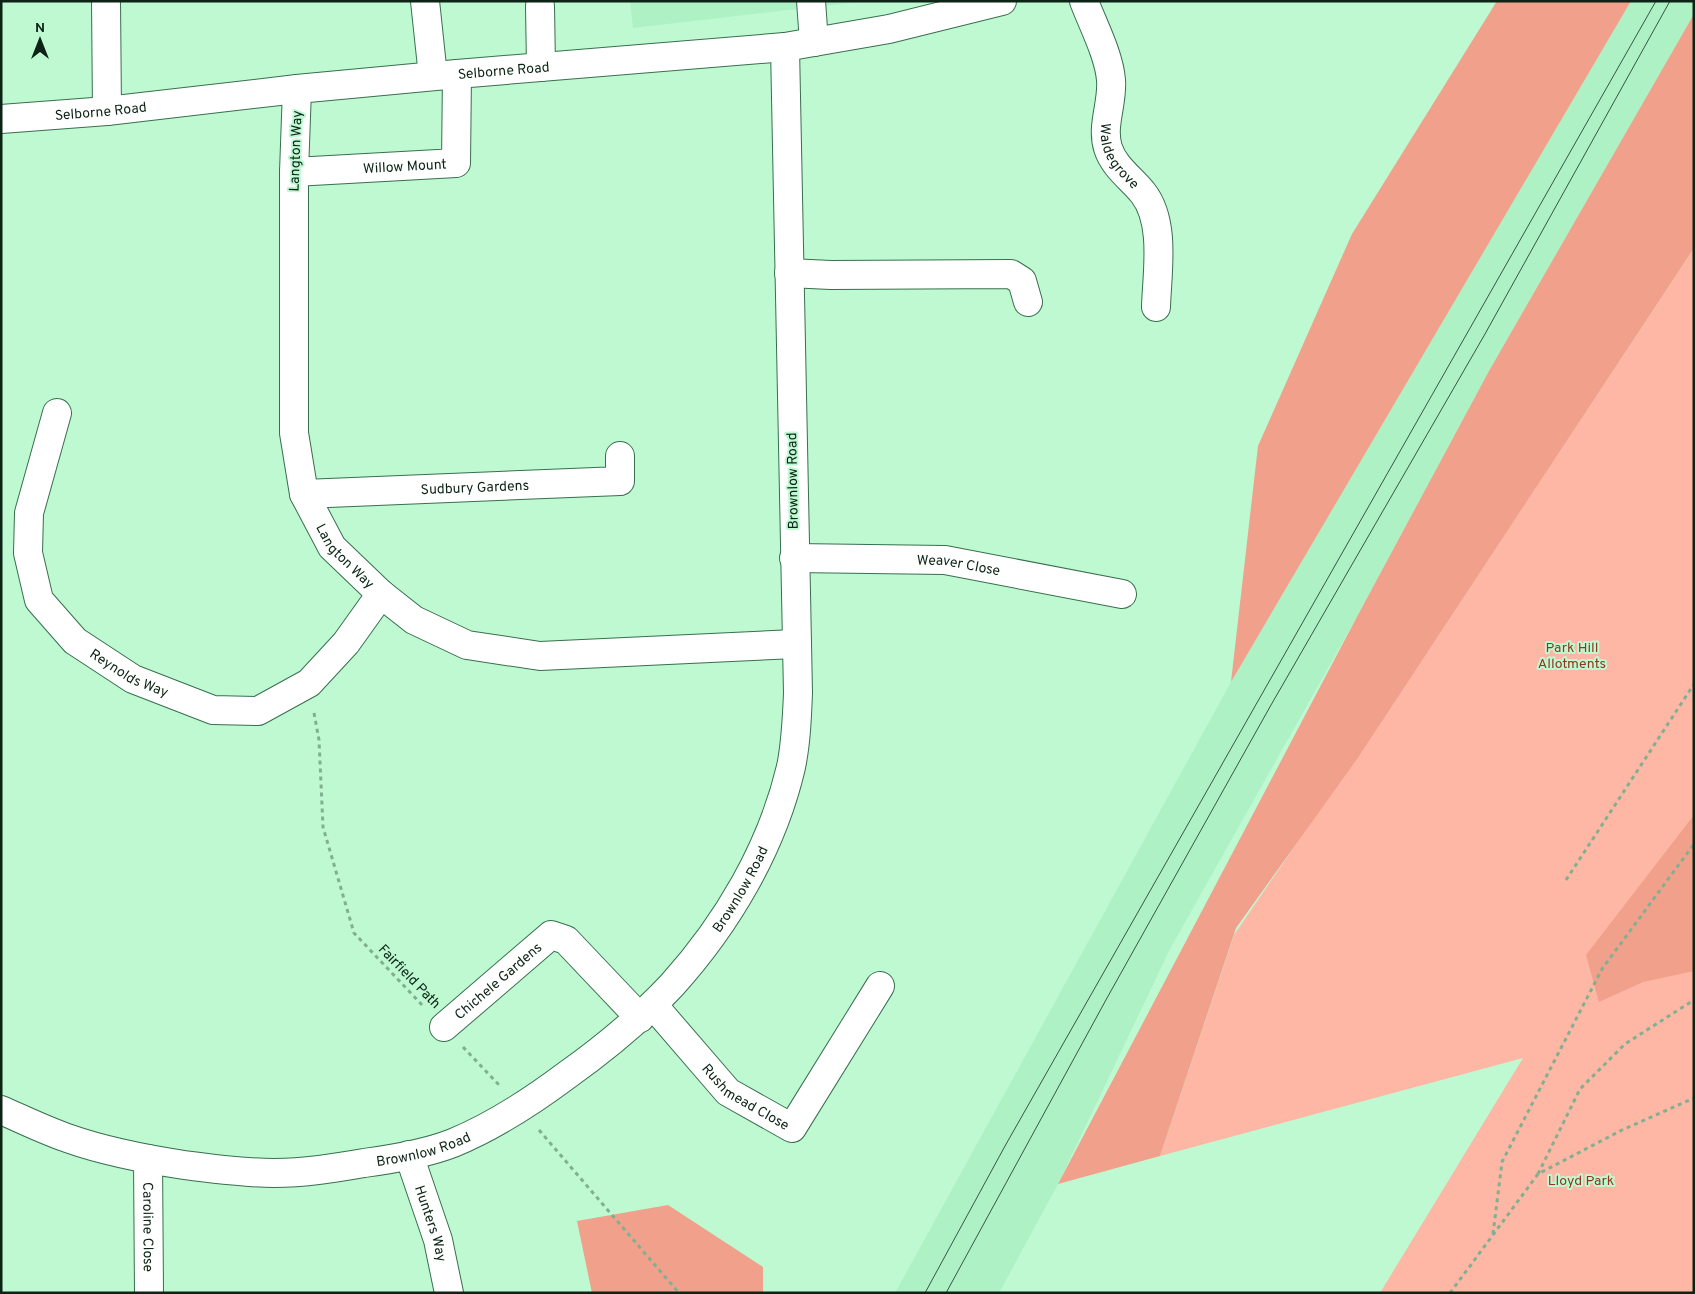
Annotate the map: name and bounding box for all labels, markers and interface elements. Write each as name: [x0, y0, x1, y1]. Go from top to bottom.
north arrow: [15, 15, 65, 65]
text: N: [35, 20, 45, 37]
street label: Selborne Road: [457, 59, 550, 84]
street label: Selborne Road: [54, 99, 148, 125]
street label: Langton Way: [287, 110, 306, 192]
street label: Waldegrove: [1096, 123, 1142, 193]
street label: Willow Mount: [363, 157, 447, 178]
street label: Brownlow Road: [784, 432, 803, 530]
street label: Sudbury Gardens: [420, 478, 529, 499]
street label: Langton Way: [311, 521, 377, 593]
street label: Weaver Close: [917, 553, 1001, 580]
park label: Park Hill Allotments: [1538, 640, 1606, 673]
street label: Reynolds Way: [86, 646, 170, 702]
street label: Brownlow Road: [710, 844, 773, 936]
street label: Chichele Gardens: [452, 940, 546, 1024]
street label: Fairfield Path: [374, 942, 444, 1013]
street label: Rushmead Close: [698, 1061, 792, 1135]
street label: Brownlow Road: [375, 1129, 474, 1171]
park label: Lloyd Park: [1548, 1173, 1614, 1190]
street label: Caroline Close: [138, 1182, 156, 1272]
street label: Hunters Way: [410, 1183, 449, 1263]

